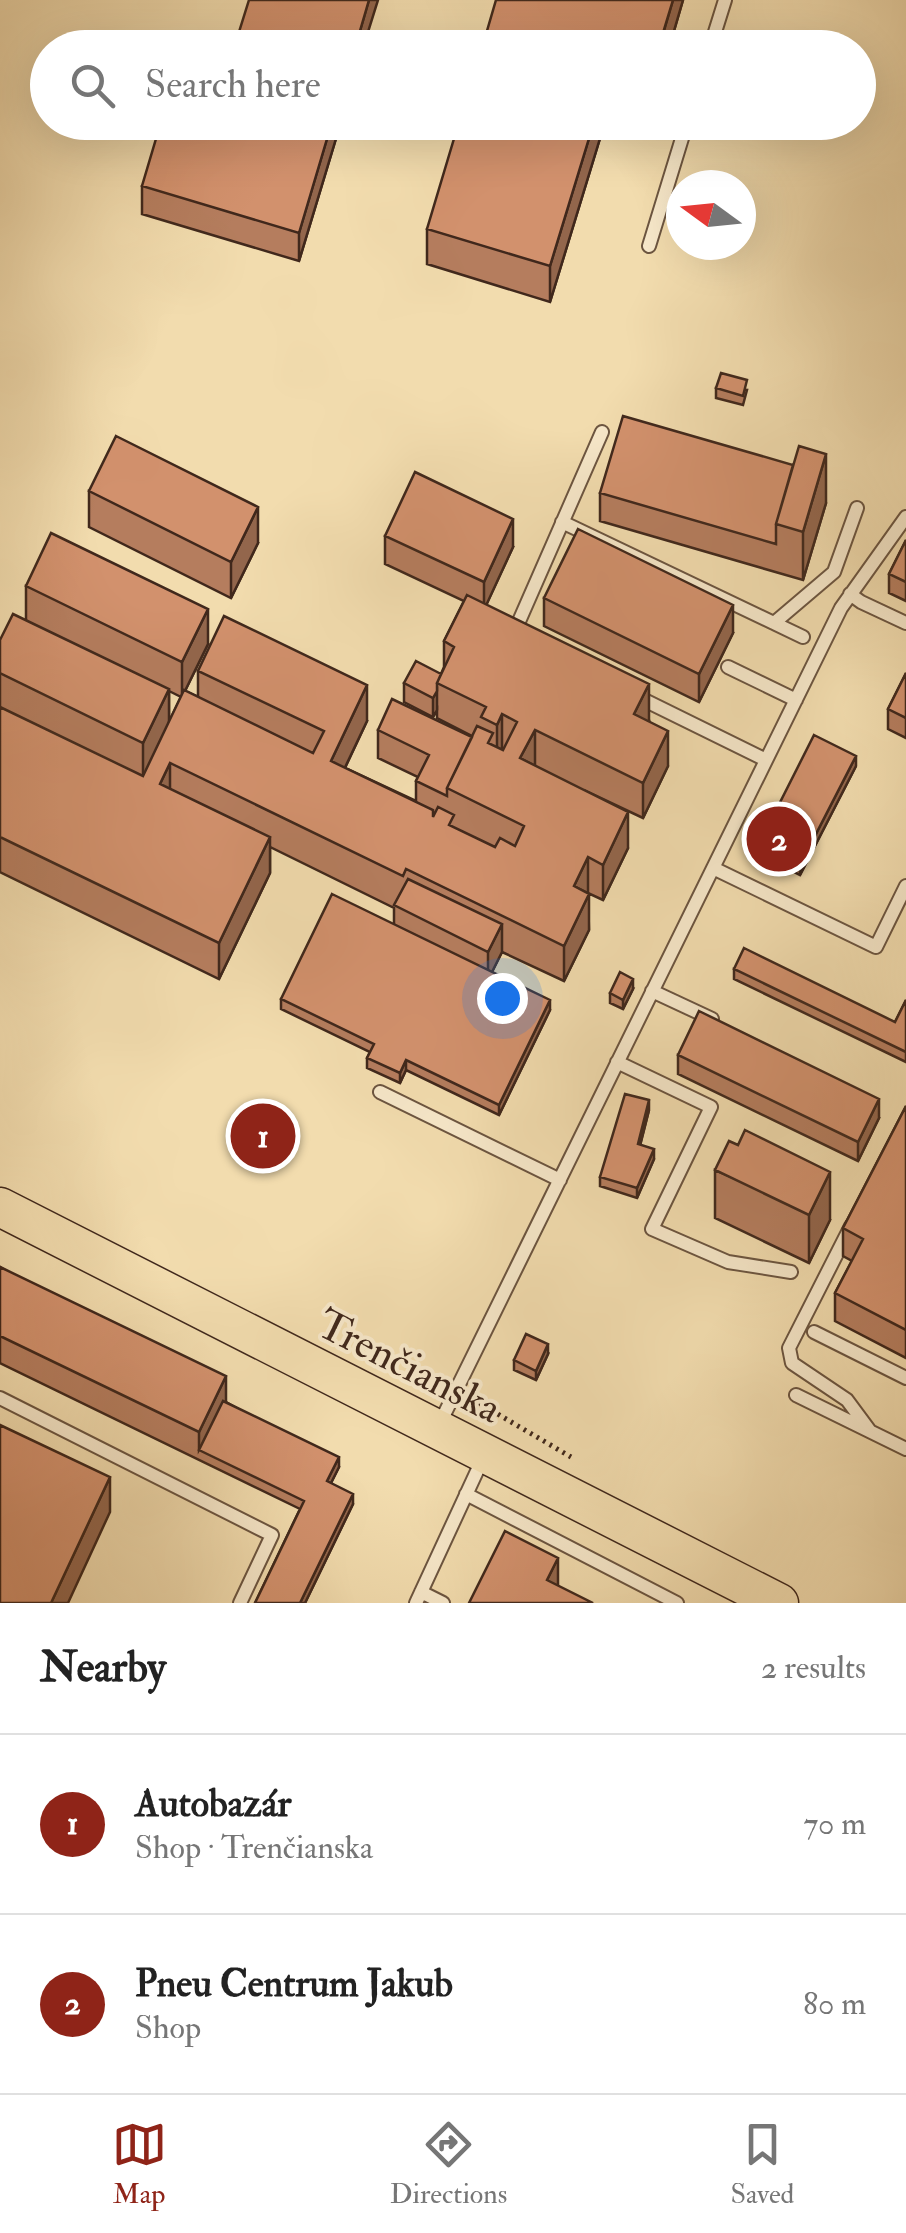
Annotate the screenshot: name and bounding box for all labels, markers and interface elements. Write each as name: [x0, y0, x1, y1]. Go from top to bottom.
search box: [30, 30, 876, 140]
icon: search: [65, 58, 120, 113]
text: Search here: [145, 61, 321, 109]
north arrow: [666, 170, 756, 260]
pin: 2: [746, 802, 812, 876]
your location: [477, 973, 528, 1024]
pin: 1: [230, 1098, 296, 1174]
street label: Trenčianska: [308, 1298, 511, 1436]
text: Nearby: [40, 1642, 166, 1694]
text: 2 results: [761, 1648, 866, 1688]
text: Autobazár: [135, 1780, 291, 1828]
text: 1: [67, 1804, 78, 1844]
text: 70 m: [803, 1804, 866, 1844]
text: Shop · Trenčianska: [135, 1828, 373, 1868]
text: Pneu Centrum Jakub: [135, 1960, 453, 2008]
text: 2: [64, 1984, 81, 2024]
text: 80 m: [803, 1984, 866, 2024]
text: Shop: [135, 2008, 201, 2048]
tab: Map: [112, 2117, 167, 2212]
tab: Directions: [390, 2117, 507, 2212]
tab: Saved: [730, 2117, 794, 2212]

